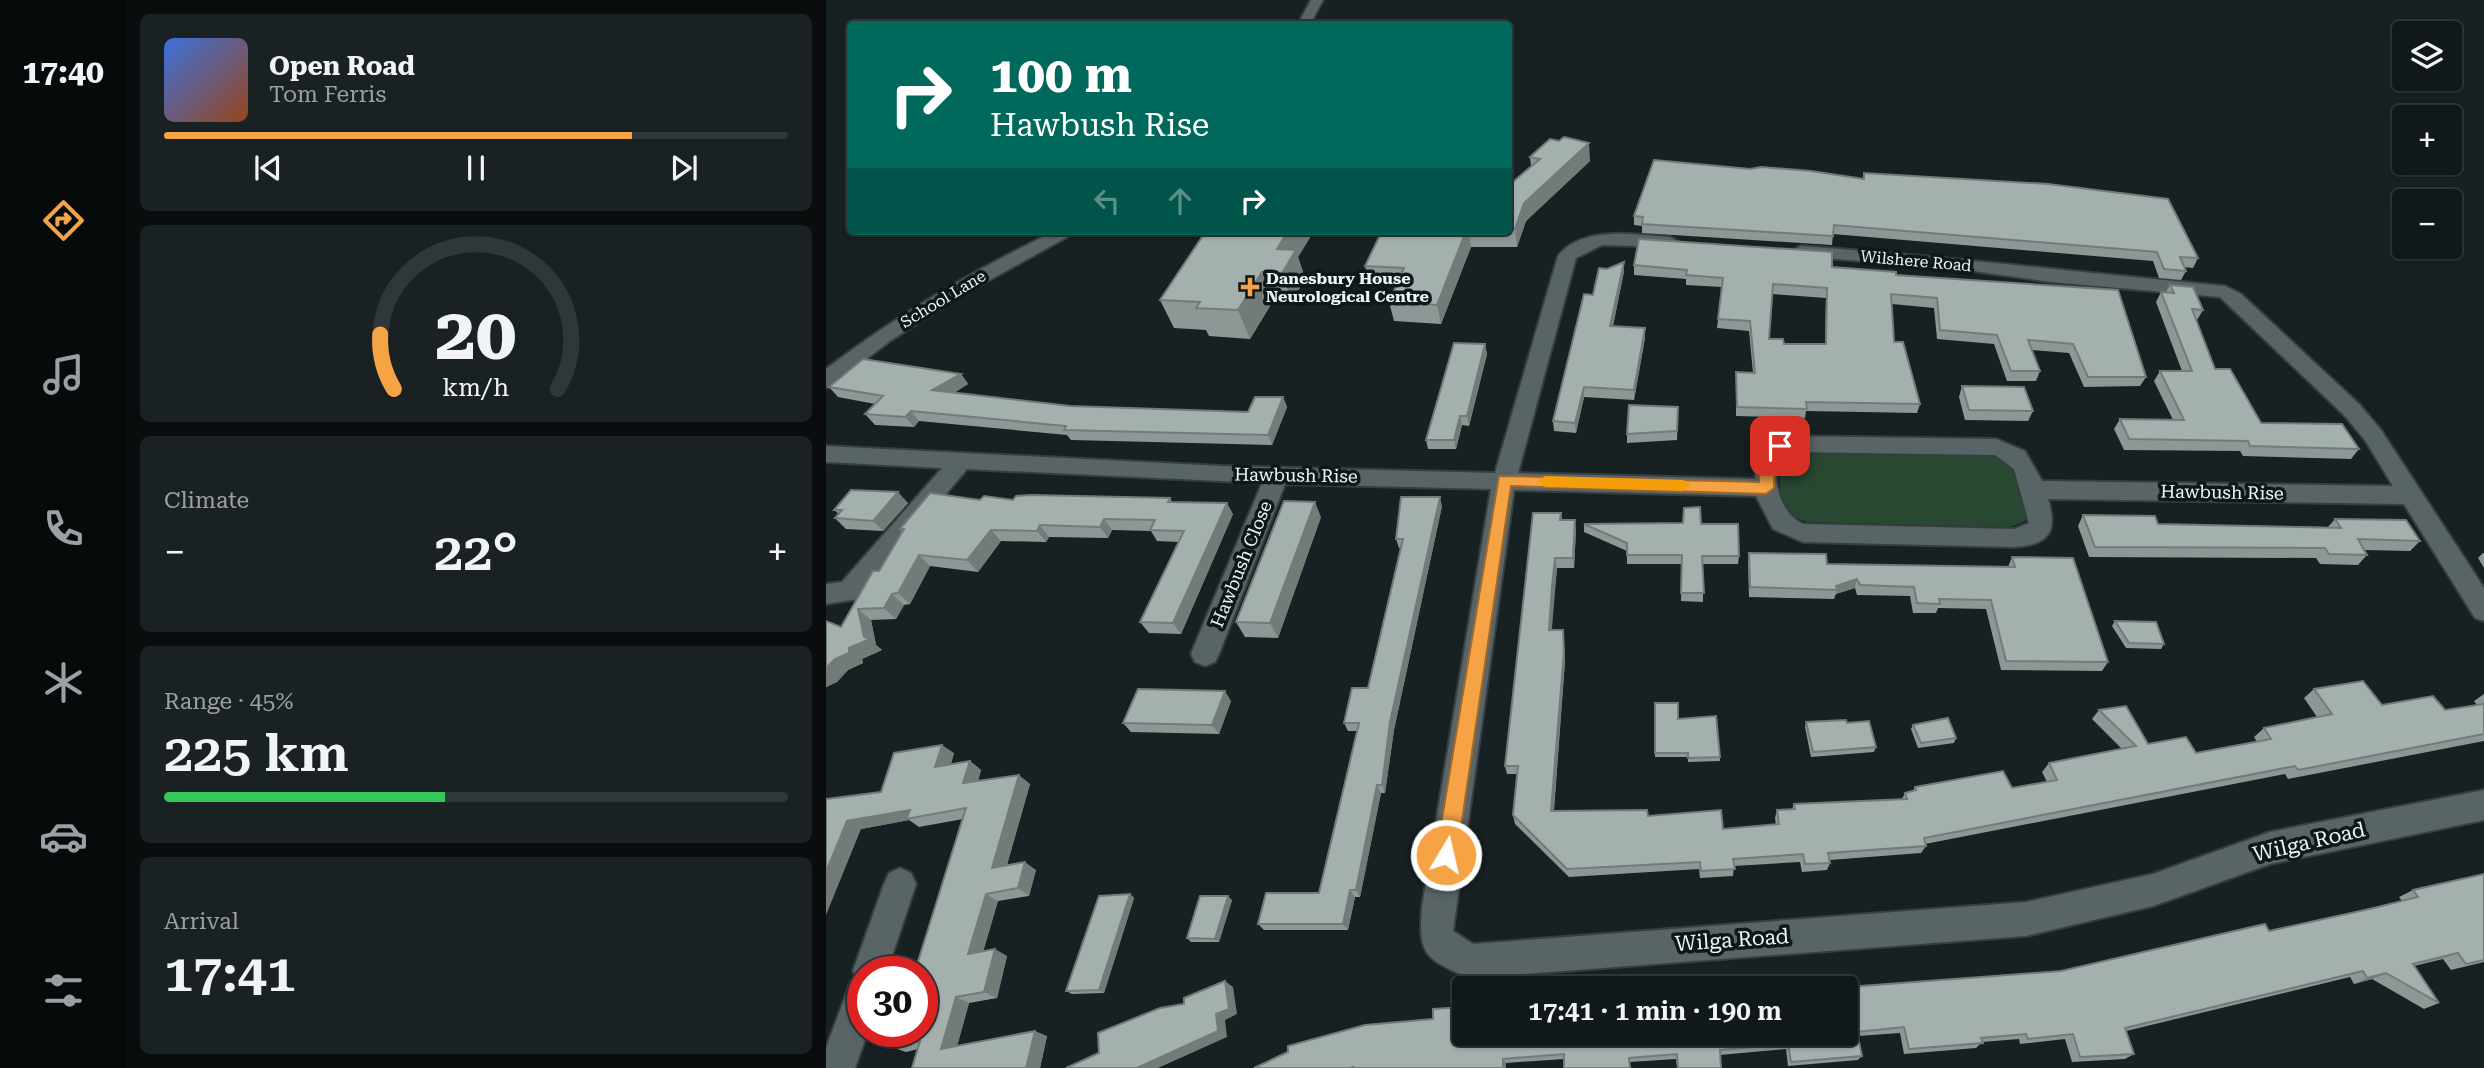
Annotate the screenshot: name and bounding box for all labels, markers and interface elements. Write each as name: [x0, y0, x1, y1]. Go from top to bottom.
map controls: [2392, 21, 2462, 259]
button: layers: [2392, 21, 2462, 91]
text: 100 m: [990, 47, 1132, 104]
icon: right: [875, 49, 966, 140]
text: Open Road: [269, 51, 415, 81]
text: 17:40: [22, 53, 104, 91]
text: Tom Ferris: [269, 81, 386, 108]
button: +: [2392, 105, 2462, 175]
text: Hawbush Rise: [990, 106, 1209, 144]
icon: previous: [249, 149, 287, 187]
icon: pause: [457, 149, 495, 187]
icon: next: [665, 149, 703, 187]
icon: left: [1088, 182, 1126, 220]
icon: ahead: [1161, 182, 1199, 220]
icon: right: [1234, 182, 1272, 220]
button: −: [2392, 189, 2462, 259]
icon: directions: [39, 196, 88, 245]
street label: Wilshere Road: [1860, 247, 1972, 275]
street label: School Lane: [897, 266, 989, 332]
place label: Danesbury House Neurological Centre: [1266, 269, 1429, 306]
marker: Danesbury House Neurological Centre: [1240, 277, 1260, 297]
text: 20: [435, 293, 517, 378]
icon: music: [39, 350, 88, 399]
text: km/h: [443, 373, 509, 402]
pin: [1750, 416, 1810, 476]
icon: arrive: [1761, 427, 1799, 465]
street label: Hawbush Rise: [1234, 463, 1358, 487]
street label: Hawbush Rise: [2160, 480, 2284, 504]
text: Climate: [164, 487, 249, 514]
street label: Hawbush Close: [1206, 498, 1276, 630]
icon: phone: [39, 504, 88, 553]
text: 22°: [434, 522, 518, 583]
text: −: [164, 530, 185, 574]
text: +: [767, 530, 788, 574]
icon: climate: [39, 658, 88, 707]
text: Range · 45%: [164, 688, 293, 715]
text: 225 km: [164, 723, 349, 784]
icon: car: [39, 812, 88, 861]
street label: Wilga Road: [2251, 817, 2368, 867]
position arrow: [1409, 818, 1483, 892]
text: Arrival: [164, 908, 239, 935]
street label: Wilga Road: [1674, 924, 1790, 956]
text: 17:41: [164, 943, 296, 1004]
speed limit sign: 30: [847, 956, 938, 1047]
icon: filters: [39, 966, 88, 1015]
text: 17:41 · 1 min · 190 m: [1528, 996, 1782, 1026]

